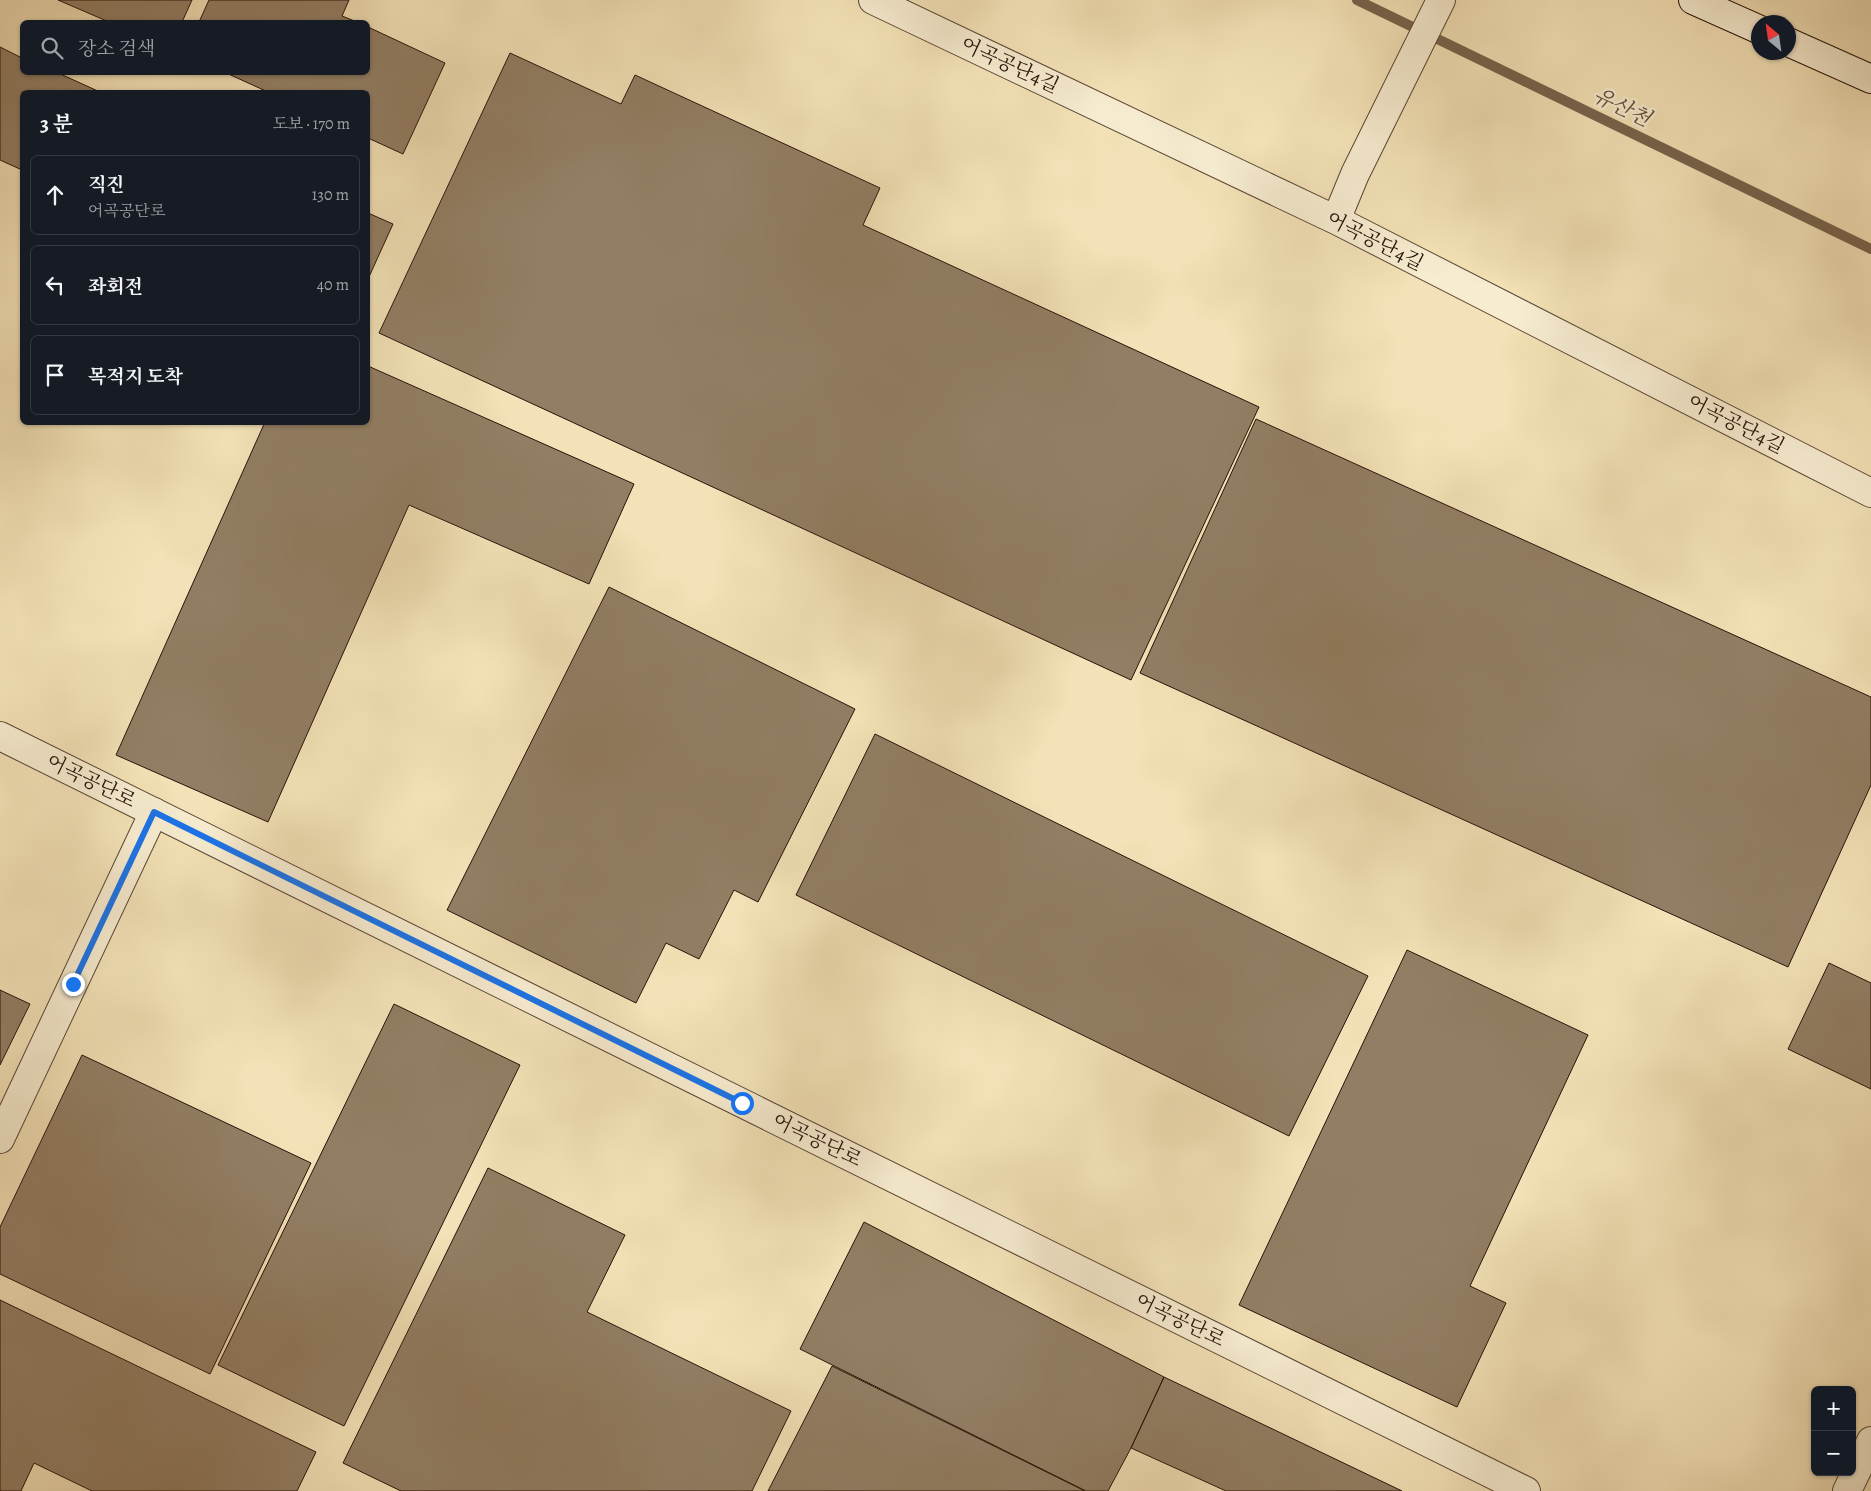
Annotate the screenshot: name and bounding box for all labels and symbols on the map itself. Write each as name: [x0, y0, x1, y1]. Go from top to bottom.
north arrow: [1751, 15, 1796, 60]
street label: 어곡공단4길: [956, 30, 1064, 100]
water label: 유산천: [1589, 81, 1657, 134]
street label: 어곡공단4길: [1322, 205, 1428, 277]
street label: 어곡공단4길: [1683, 388, 1789, 460]
street label: 어곡공단로: [42, 748, 140, 814]
route end: [62, 973, 85, 996]
route start: [731, 1092, 754, 1115]
street label: 어곡공단로: [768, 1107, 866, 1173]
street label: 어곡공단로: [1131, 1287, 1229, 1353]

